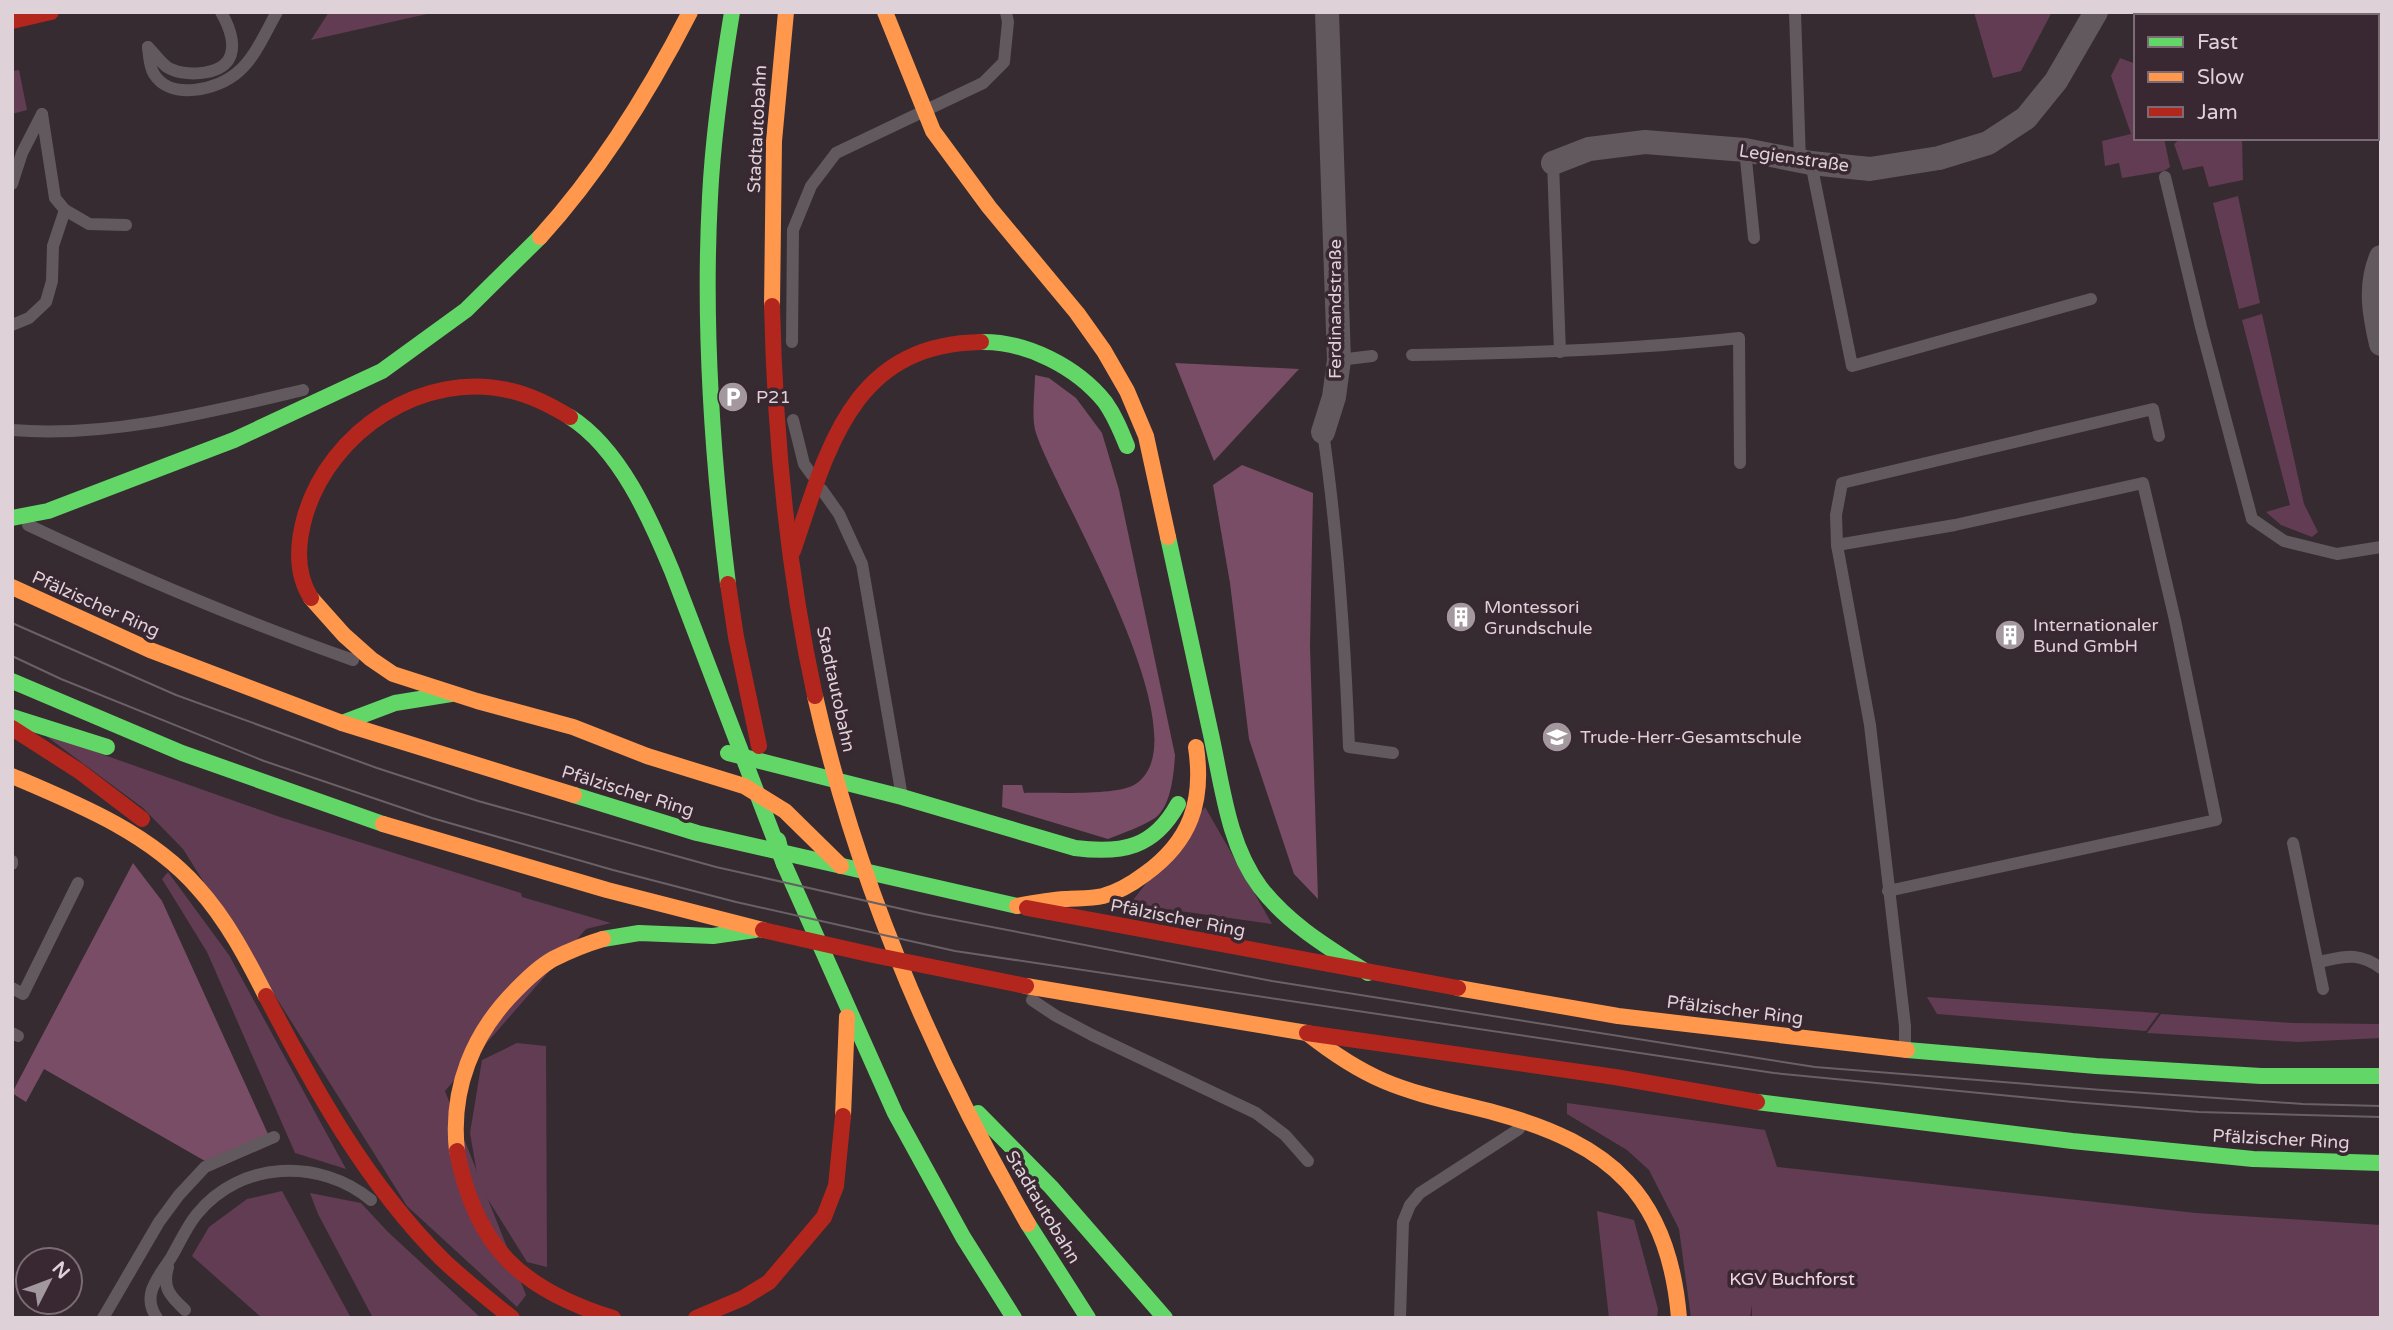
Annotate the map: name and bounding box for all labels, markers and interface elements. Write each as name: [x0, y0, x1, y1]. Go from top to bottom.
legend: [2134, 14, 2379, 140]
text: Fast: [2197, 30, 2238, 55]
street label: Stadtautobahn: [743, 65, 771, 193]
text: Slow: [2197, 65, 2245, 90]
text: Jam: [2197, 100, 2238, 125]
street label: Legienstraße: [1737, 139, 1851, 177]
street label: Ferdinandstraße: [1324, 239, 1346, 379]
parking icon: P21: [716, 380, 750, 414]
place label: P21: [756, 386, 791, 408]
street label: Pfälzischer Ring: [29, 566, 163, 642]
place label: Montessori Grundschule: [1484, 596, 1593, 639]
building icon: Montessori Grundschule: [1444, 600, 1478, 634]
place label: Internationaler Bund GmbH: [2033, 614, 2158, 657]
building icon: Internationaler Bund GmbH: [1993, 618, 2027, 652]
street label: Stadtautobahn: [812, 624, 860, 754]
school or university icon: Trude-Herr-Gesamtschule: [1540, 720, 1574, 754]
place label: Trude-Herr-Gesamtschule: [1580, 726, 1802, 748]
street label: Pfälzischer Ring: [559, 760, 697, 822]
street label: Pfälzischer Ring: [1109, 894, 1247, 942]
street label: Pfälzischer Ring: [1666, 991, 1804, 1029]
street label: Pfälzischer Ring: [2212, 1124, 2350, 1154]
street label: Stadtautobahn: [1001, 1146, 1085, 1268]
north arrow: [14, 1246, 84, 1316]
text: N: [48, 1257, 74, 1283]
park label: KGV Buchforst: [1729, 1268, 1855, 1290]

